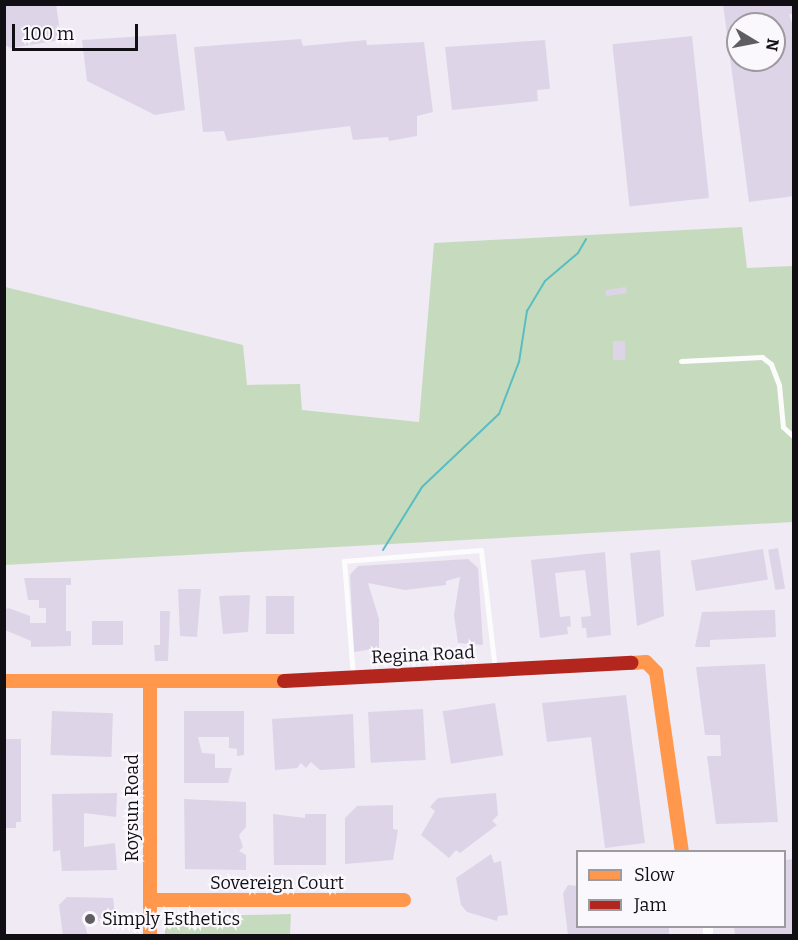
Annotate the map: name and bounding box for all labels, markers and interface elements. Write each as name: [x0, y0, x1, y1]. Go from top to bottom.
scale bar: [15, 12, 141, 50]
north arrow: [726, 12, 786, 72]
text: 100 m: [23, 23, 74, 45]
text: N: [762, 37, 783, 53]
street label: Regina Road: [371, 642, 475, 668]
street label: Roysun Road: [121, 754, 143, 862]
legend: [576, 850, 786, 928]
text: Slow: [634, 864, 674, 886]
street label: Sovereign Court: [210, 872, 344, 894]
text: Jam: [634, 894, 667, 916]
place label: Simply Esthetics: [102, 908, 240, 930]
marker: Simply Esthetics: [83, 912, 97, 926]

